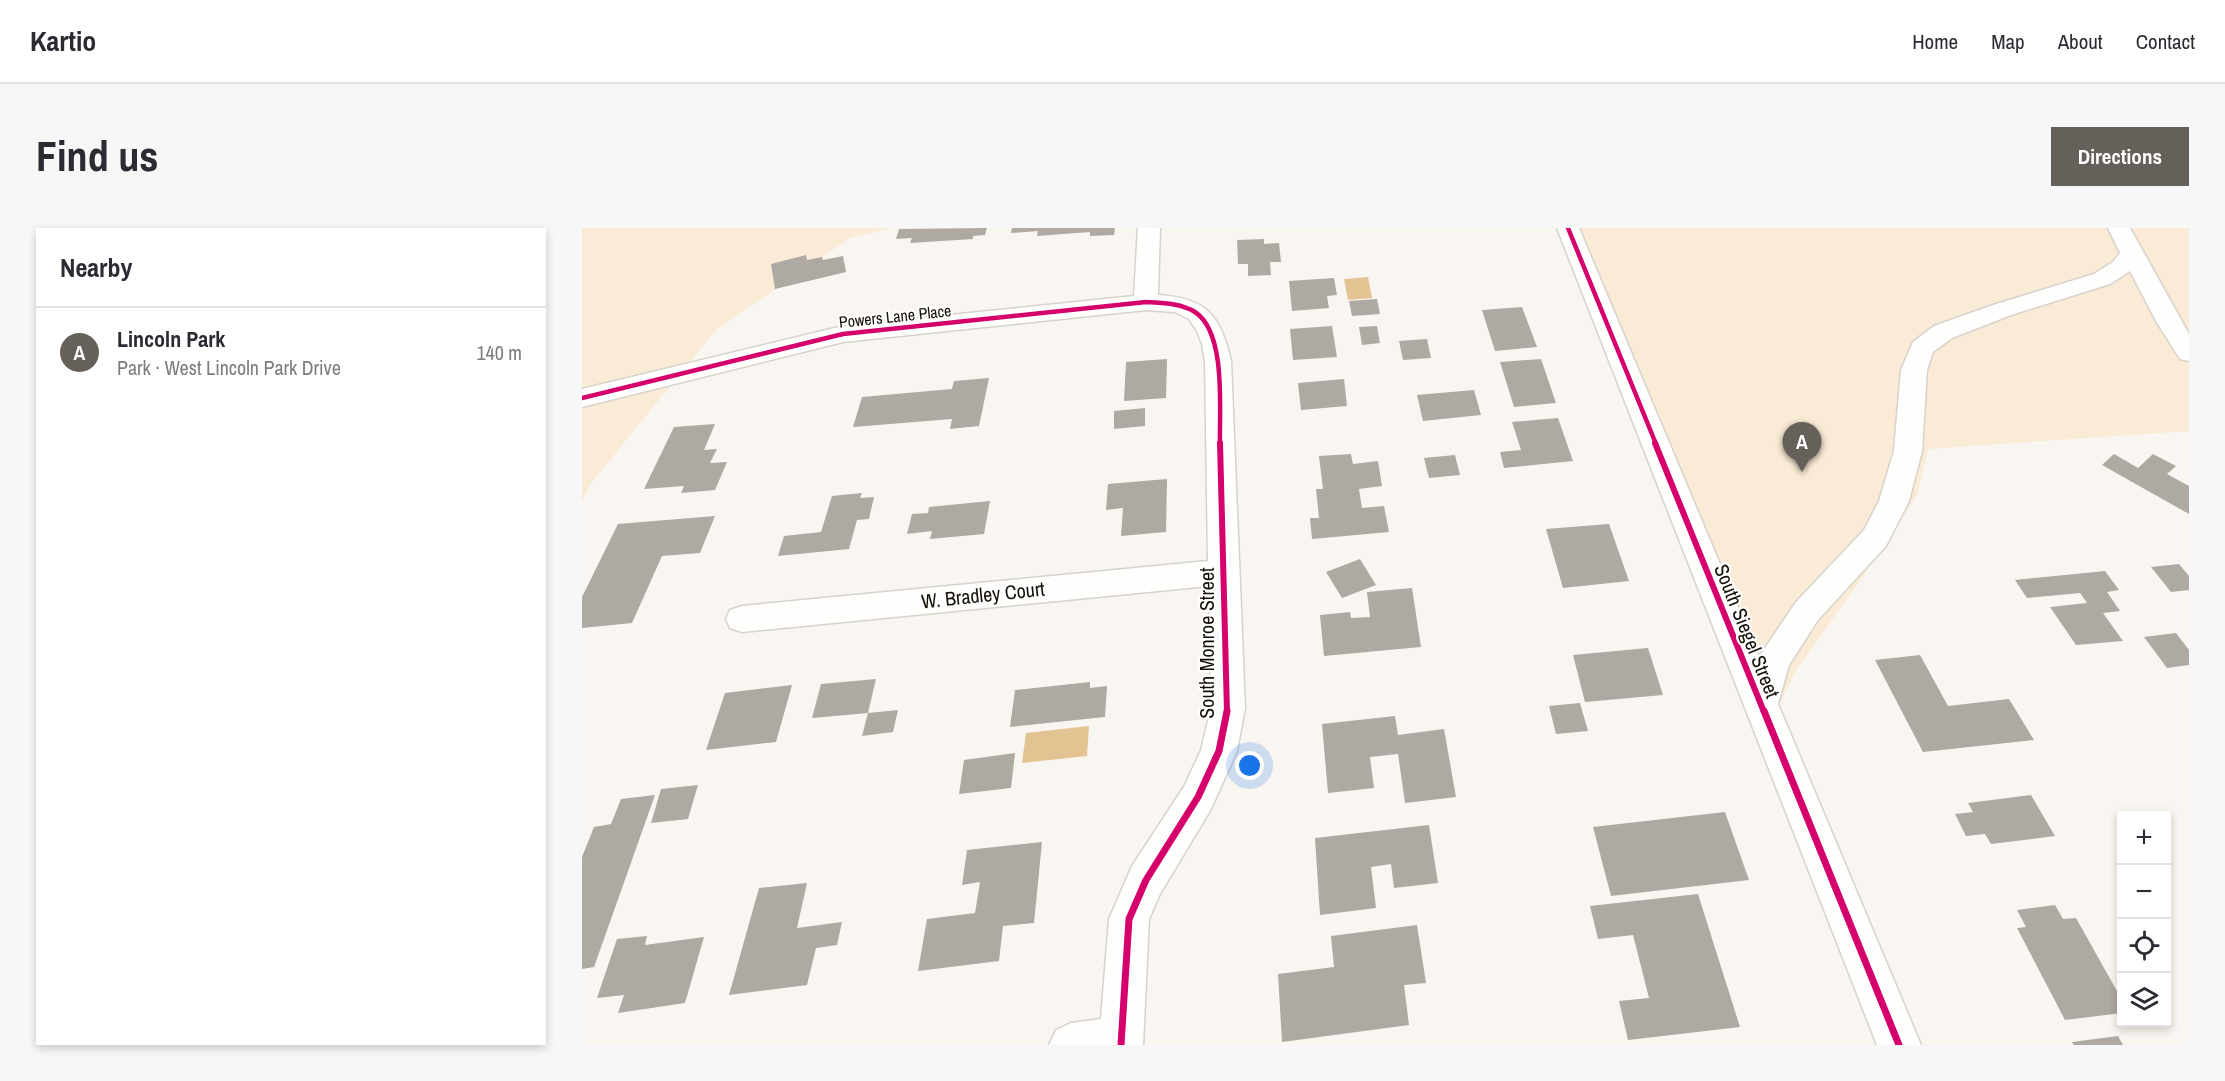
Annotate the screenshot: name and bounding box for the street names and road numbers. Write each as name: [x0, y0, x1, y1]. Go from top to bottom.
street label: Powers Lane Place: [838, 299, 952, 333]
street label: South Siegel Street: [1708, 560, 1787, 702]
street label: South Monroe Street: [1193, 567, 1220, 719]
street label: W. Bradley Court: [920, 575, 1046, 614]

